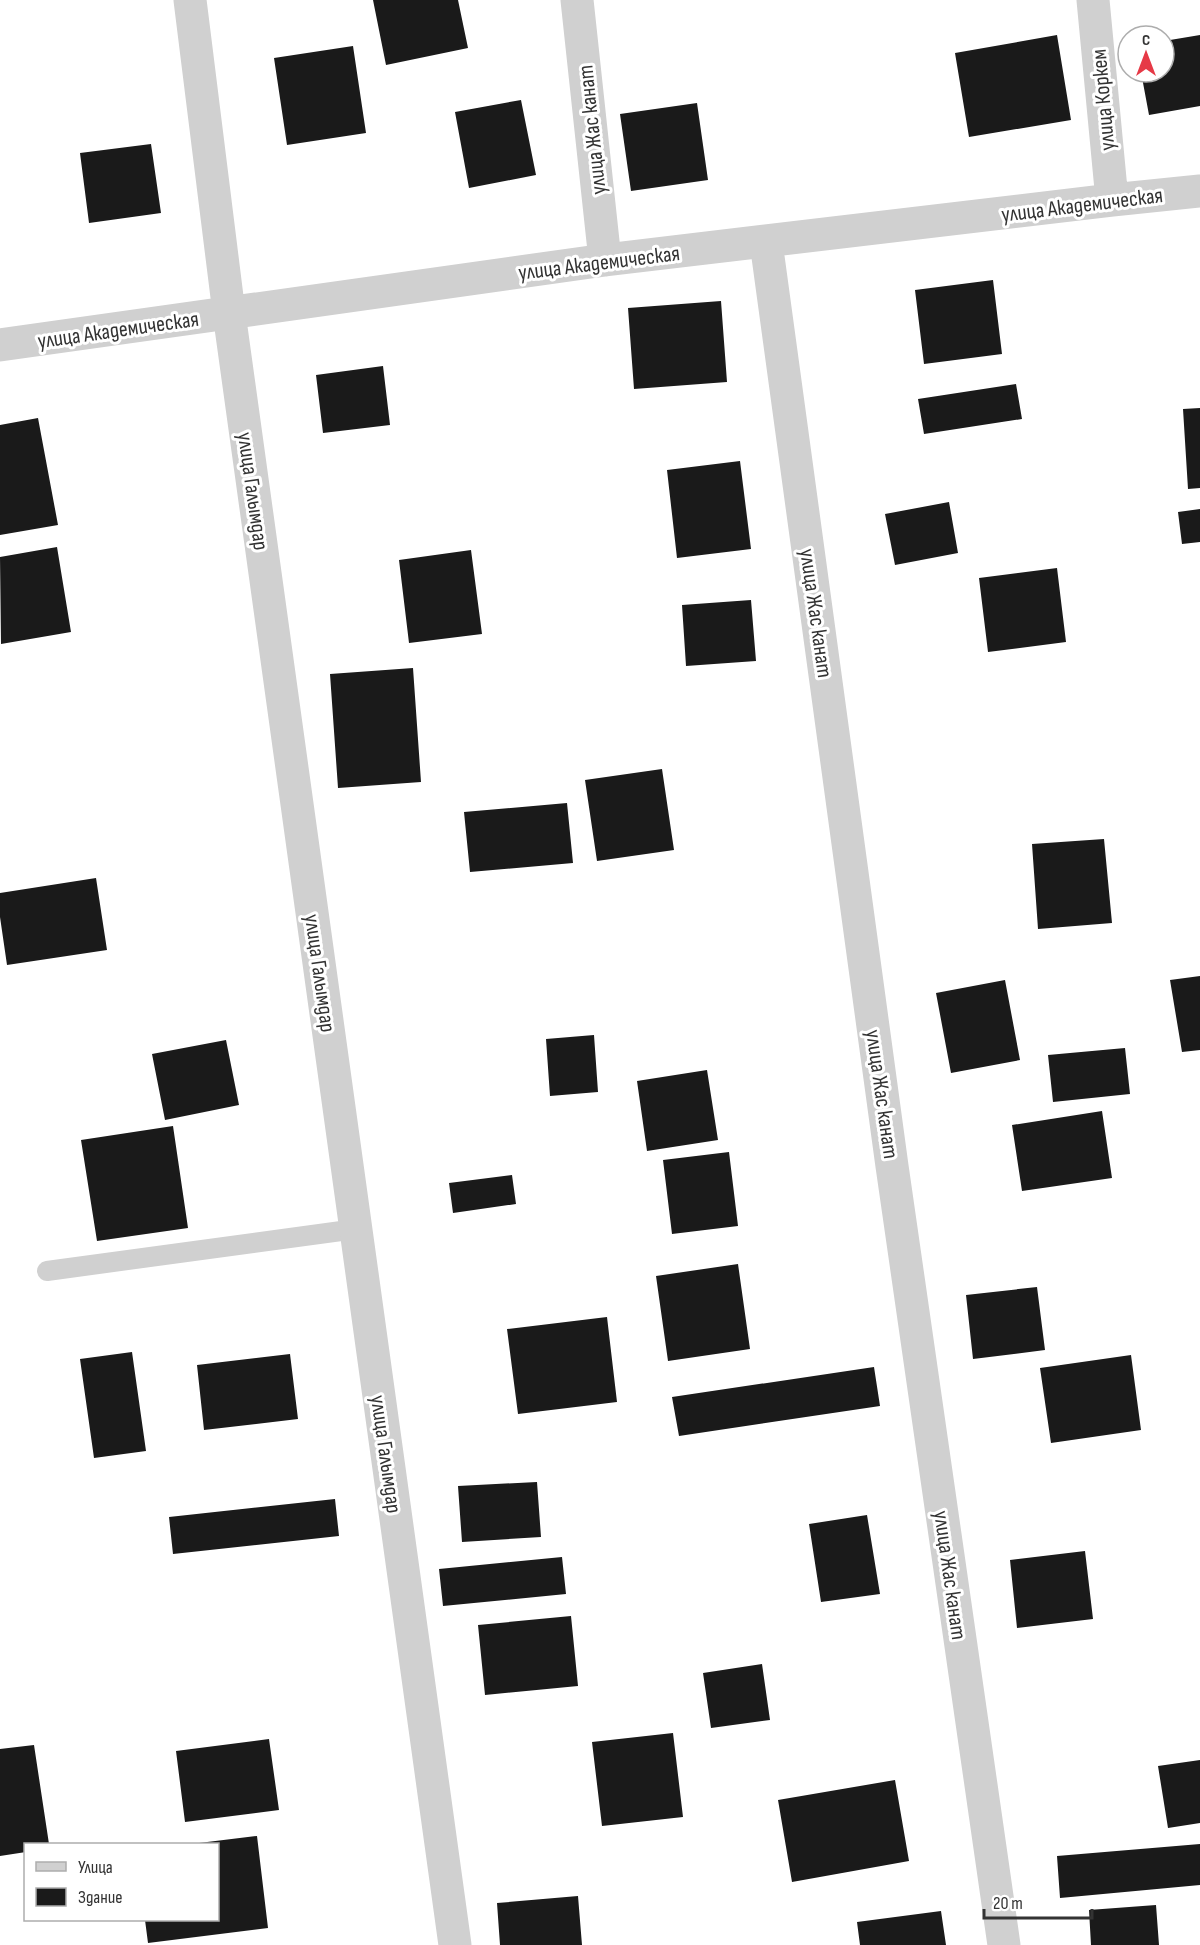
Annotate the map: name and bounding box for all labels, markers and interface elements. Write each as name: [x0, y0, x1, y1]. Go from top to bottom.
north arrow: [1116, 24, 1176, 84]
text: С: [1142, 31, 1150, 50]
street label: улица Коркем: [1086, 48, 1121, 152]
street label: улица Жас канат: [572, 64, 613, 196]
street label: улица Академическая: [1000, 182, 1164, 229]
street label: улица Академическая: [517, 240, 681, 287]
street label: улица Академическая: [36, 306, 201, 355]
street label: улица Галымдар: [231, 430, 274, 552]
street label: улица Жас канат: [793, 547, 838, 679]
street label: улица Галымдар: [298, 912, 341, 1034]
street label: улица Жас канат: [859, 1028, 904, 1160]
street label: улица Галымдар: [364, 1393, 407, 1515]
street label: улица Жас канат: [927, 1509, 972, 1641]
legend: [24, 1843, 219, 1921]
text: Улица: [78, 1857, 113, 1878]
scale bar: [984, 1882, 1092, 1920]
text: Здание: [78, 1887, 123, 1908]
text: 20 m: [993, 1893, 1023, 1914]

